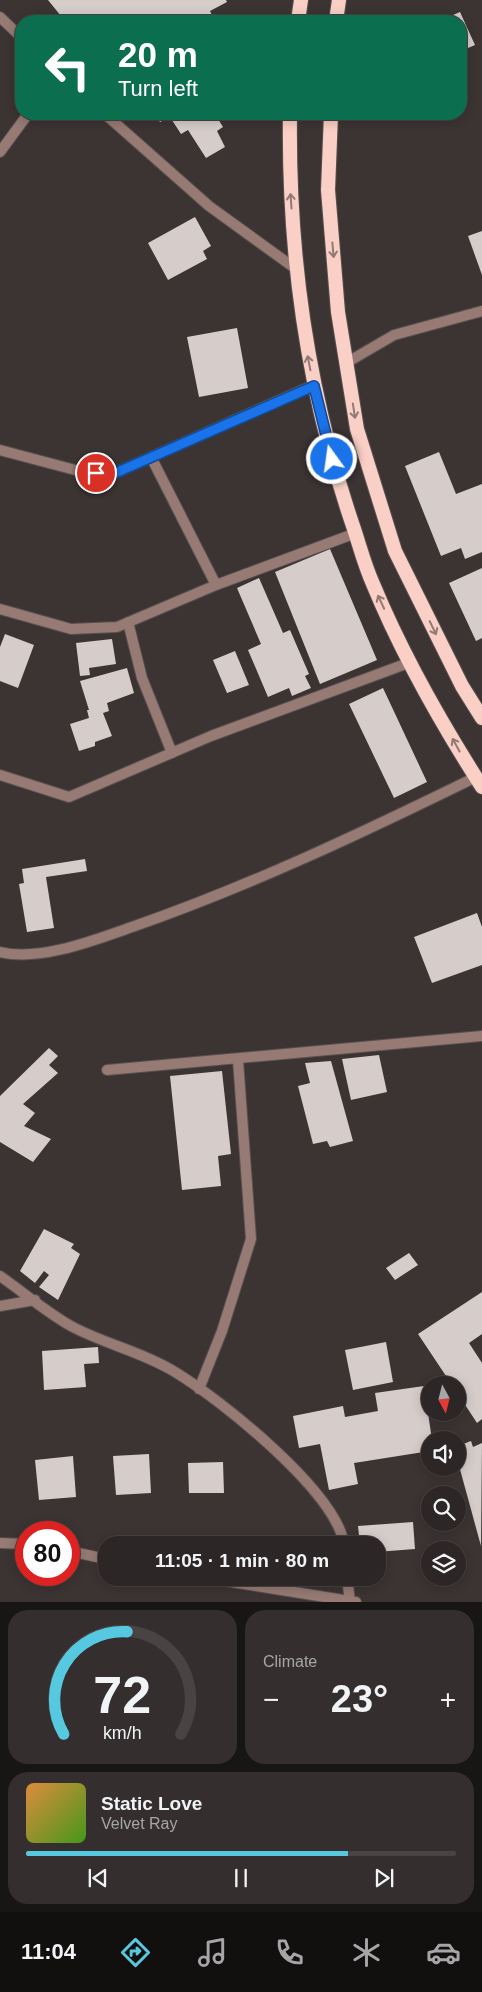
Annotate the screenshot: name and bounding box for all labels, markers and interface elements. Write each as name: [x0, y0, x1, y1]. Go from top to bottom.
icon: left: [35, 35, 100, 100]
text: 20 m: [118, 35, 198, 74]
text: Turn left: [118, 76, 198, 101]
one-way arrow: [286, 194, 295, 210]
one-way arrow: [328, 241, 338, 257]
one-way arrow: [304, 355, 313, 371]
one-way arrow: [349, 402, 359, 418]
position arrow: [305, 432, 357, 484]
pin: [75, 452, 117, 494]
icon: arrive: [82, 459, 110, 487]
one-way arrow: [375, 595, 385, 610]
one-way arrow: [429, 620, 438, 635]
one-way arrow: [451, 739, 461, 753]
north arrow: [421, 1376, 466, 1421]
map controls: [421, 1376, 466, 1586]
button: sound: [421, 1431, 466, 1476]
button: search: [421, 1486, 466, 1531]
speed limit sign: 80: [15, 1521, 80, 1586]
button: layers: [421, 1541, 466, 1586]
text: 11:05 · 1 min · 80 m: [155, 1550, 329, 1571]
text: Climate: [263, 1653, 317, 1670]
text: 72: [94, 1666, 151, 1724]
text: 23°: [331, 1678, 388, 1720]
text: −: [263, 1684, 279, 1715]
text: +: [440, 1684, 456, 1715]
text: km/h: [103, 1723, 142, 1743]
text: Static Love: [101, 1793, 202, 1814]
text: Velvet Ray: [101, 1815, 177, 1832]
icon: previous: [84, 1864, 112, 1892]
icon: pause: [227, 1864, 255, 1892]
icon: next: [370, 1864, 398, 1892]
icon: directions: [118, 1935, 153, 1970]
icon: music: [195, 1935, 230, 1970]
icon: phone: [272, 1935, 307, 1970]
icon: climate: [349, 1935, 384, 1970]
icon: car: [426, 1935, 461, 1970]
text: 11:04: [21, 1939, 76, 1964]

